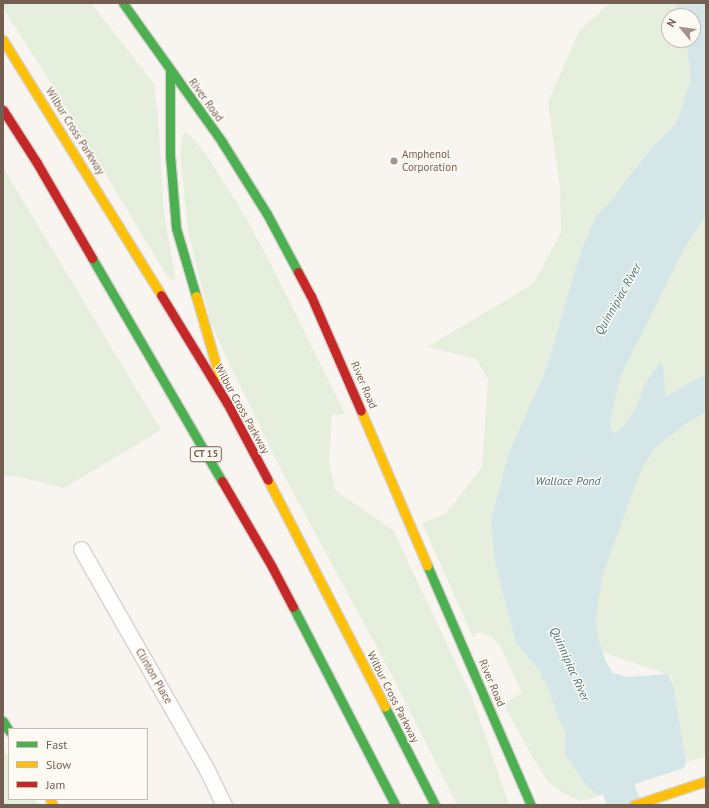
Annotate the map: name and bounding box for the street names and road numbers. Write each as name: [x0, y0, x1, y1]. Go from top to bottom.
street label: River Road: [186, 76, 226, 124]
street label: Wilbur Cross Parkway: [43, 85, 107, 177]
street label: River Road: [348, 359, 380, 411]
street label: Wilbur Cross Parkway: [212, 362, 272, 456]
road number: CT 15: [189, 446, 223, 462]
street label: Clinton Place: [133, 646, 175, 706]
street label: Wilbur Cross Parkway: [364, 649, 422, 745]
street label: River Road: [476, 657, 508, 709]

